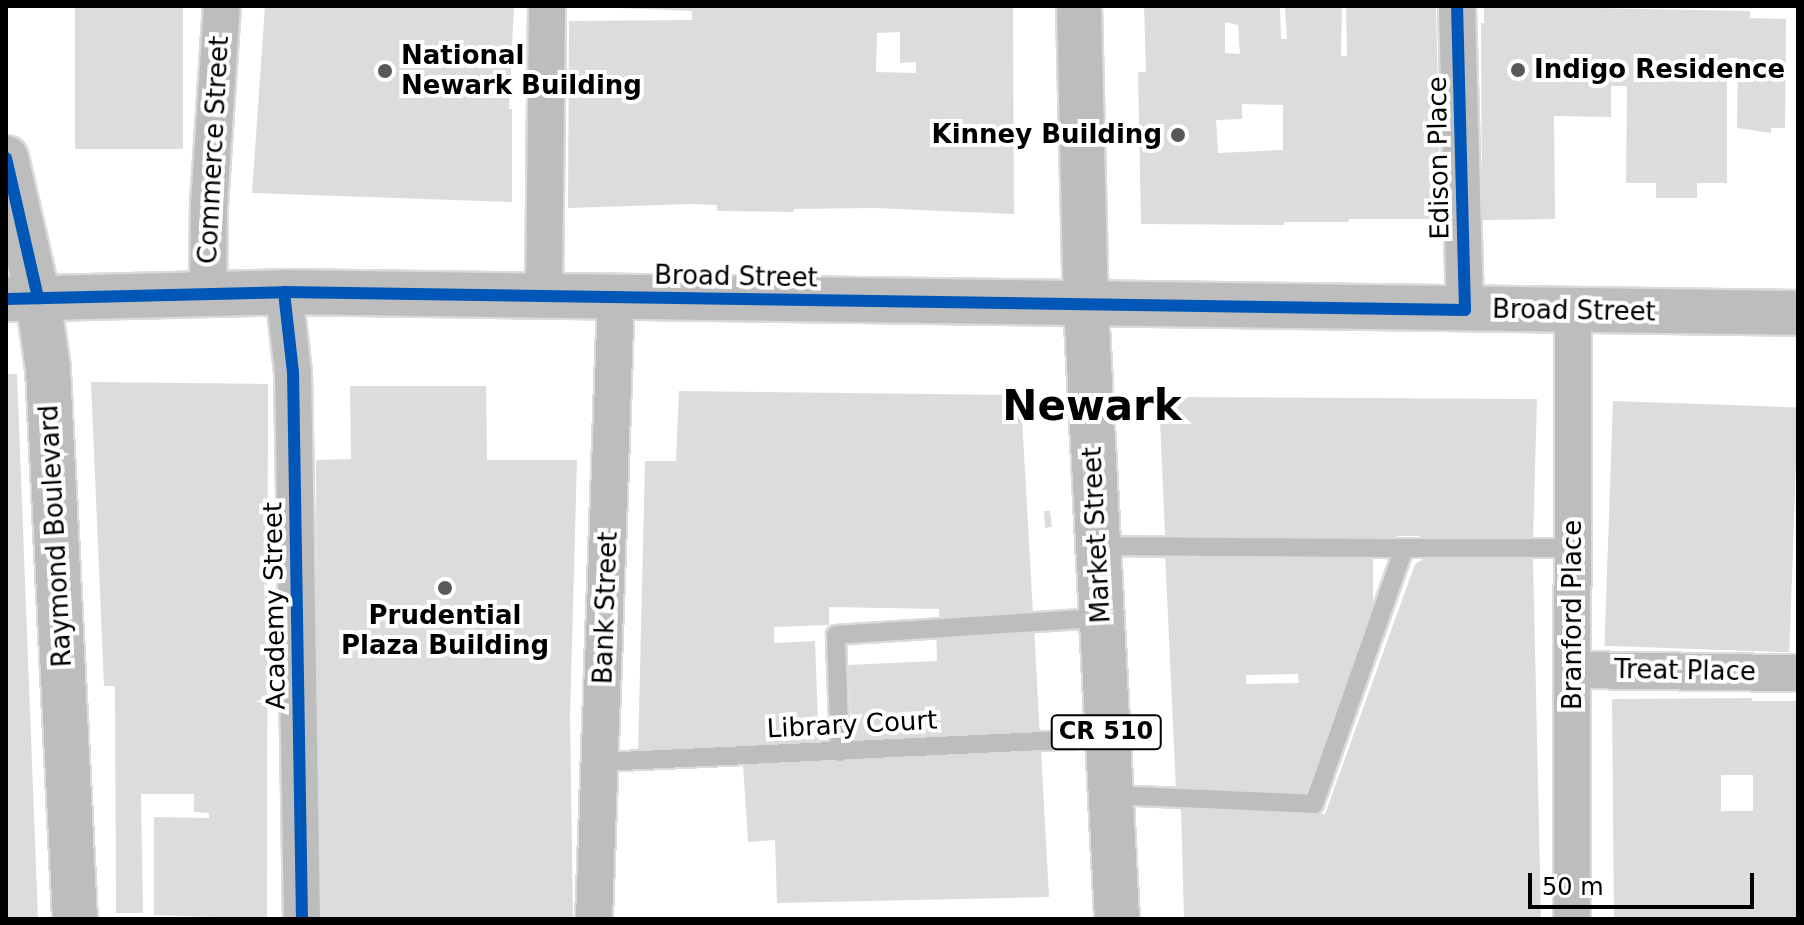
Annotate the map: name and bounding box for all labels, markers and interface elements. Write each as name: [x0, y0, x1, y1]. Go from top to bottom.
street label: Commerce Street: [192, 35, 236, 265]
place label: National Newark Building: [401, 40, 642, 102]
place label: Indigo Residence: [1534, 54, 1785, 86]
marker: Indigo Residence: [1509, 61, 1527, 79]
marker: National Newark Building: [376, 62, 394, 80]
street label: Edison Place: [1422, 76, 1456, 240]
place label: Kinney Building: [931, 119, 1162, 151]
marker: Kinney Building: [1169, 126, 1187, 144]
street label: Broad Street: [654, 260, 818, 294]
street label: Broad Street: [1492, 294, 1656, 328]
district label: Newark: [1002, 381, 1182, 431]
street label: Raymond Boulevard: [34, 404, 78, 668]
street label: Market Street: [1077, 446, 1117, 624]
street label: Academy Street: [258, 502, 292, 710]
street label: Branford Place: [1557, 520, 1589, 710]
street label: Bank Street: [588, 531, 624, 685]
marker: Prudential Plaza Building: [436, 579, 454, 597]
place label: Prudential Plaza Building: [341, 600, 549, 662]
street label: Treat Place: [1614, 654, 1756, 688]
street label: Library Court: [766, 705, 938, 745]
road number: CR 510: [1050, 712, 1162, 752]
scale bar: [1532, 857, 1758, 907]
text: 50 m: [1542, 873, 1604, 901]

